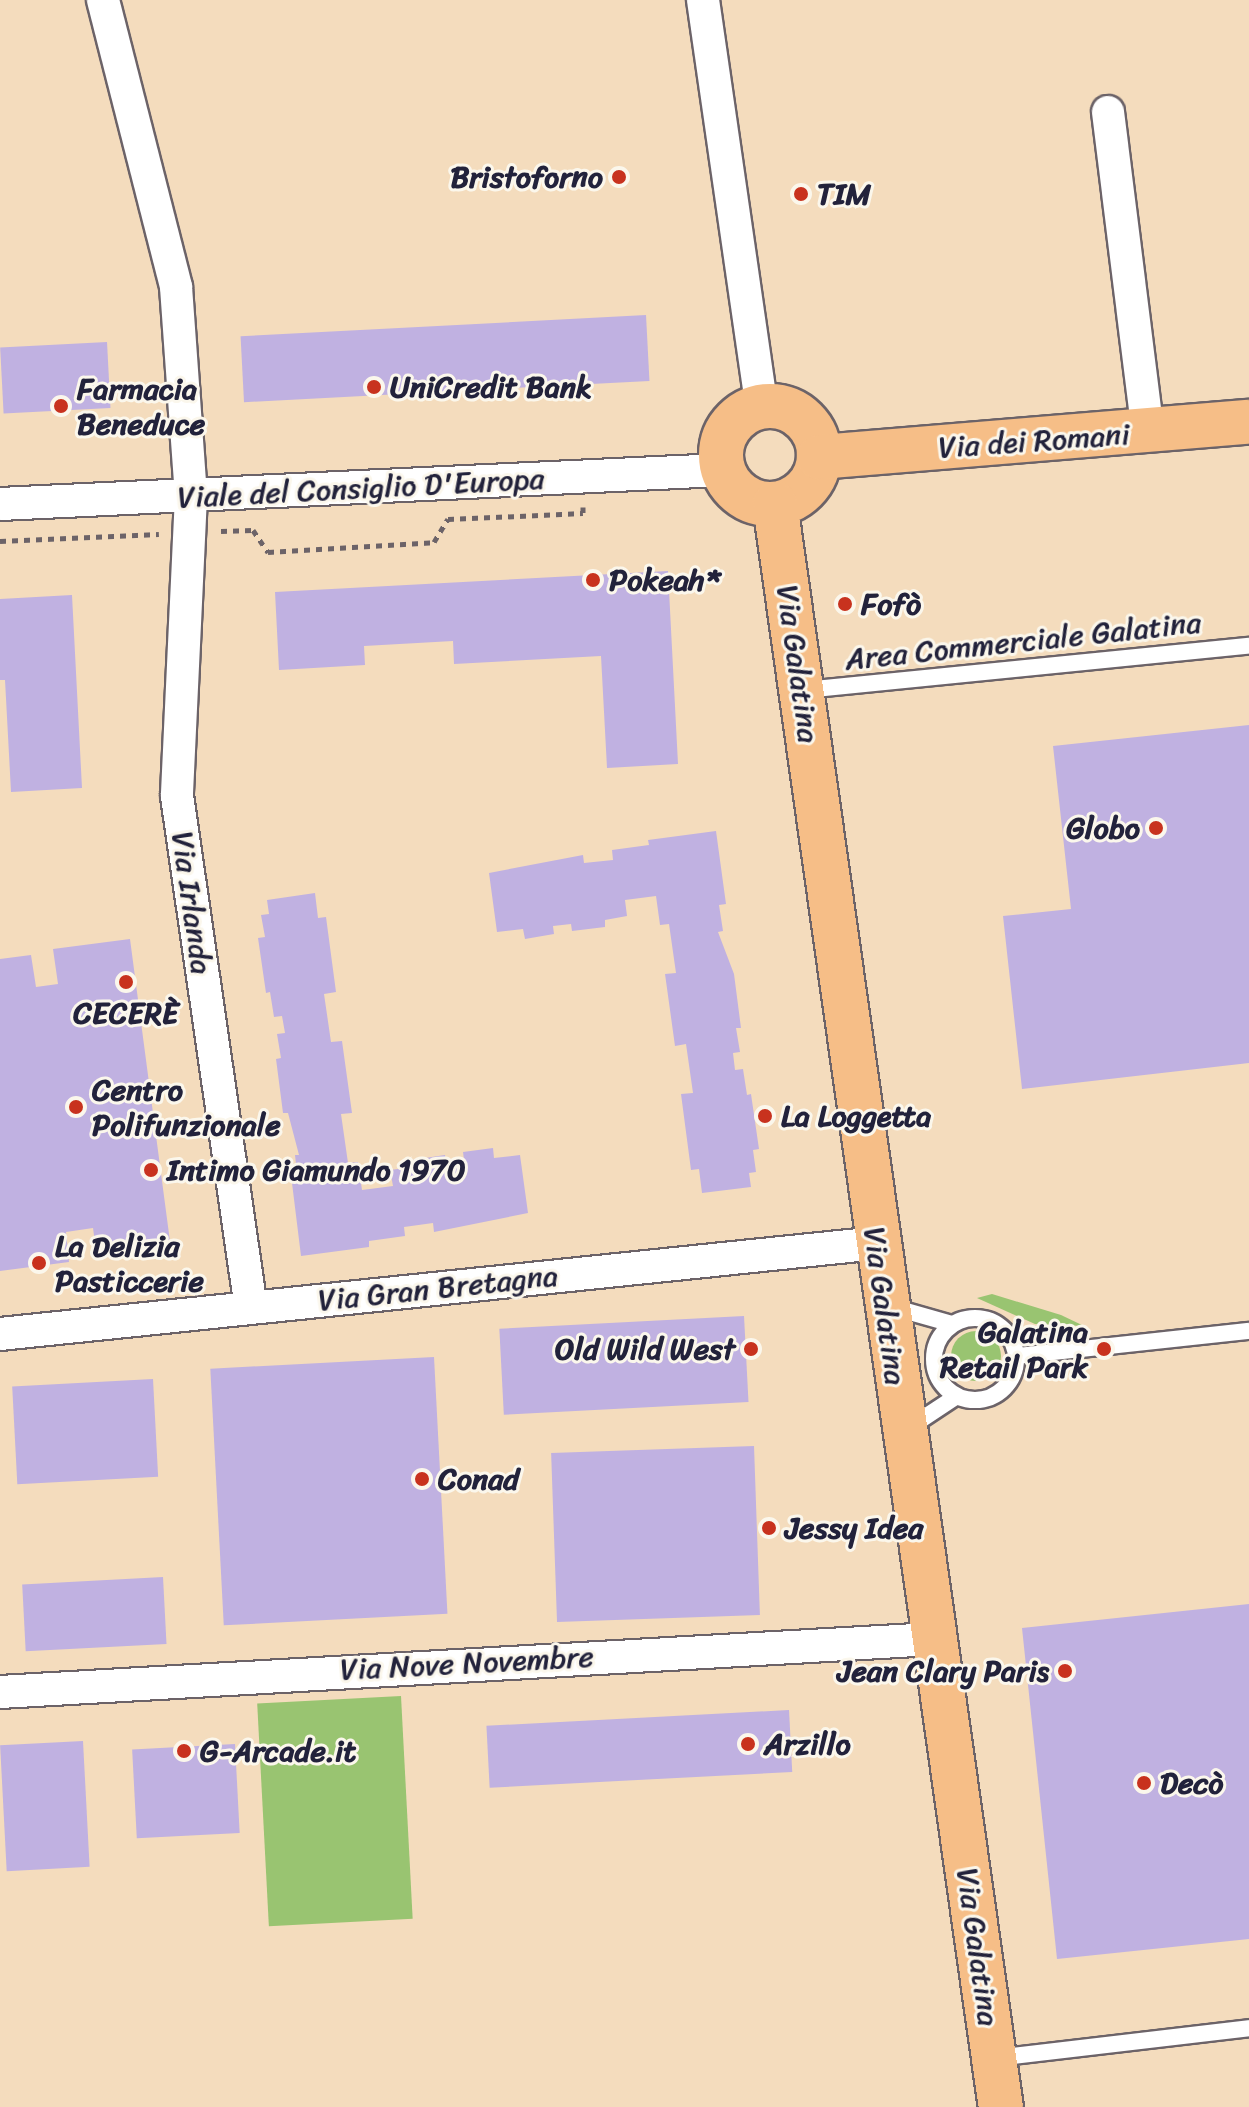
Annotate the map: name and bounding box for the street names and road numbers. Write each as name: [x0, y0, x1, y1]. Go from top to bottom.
street label: Via dei Romani: [937, 416, 1131, 466]
street label: Viale del Consiglio D'Europa: [177, 460, 545, 516]
street label: Via Galatina: [769, 583, 827, 745]
street label: Area Commerciale Galatina: [843, 604, 1203, 678]
street label: Via Irlanda: [164, 829, 220, 977]
street label: Via Galatina: [856, 1225, 914, 1387]
street label: Via Gran Bretagna: [317, 1258, 559, 1318]
street label: Via Nove Novembre: [340, 1638, 594, 1688]
street label: Via Galatina: [949, 1866, 1007, 2028]

